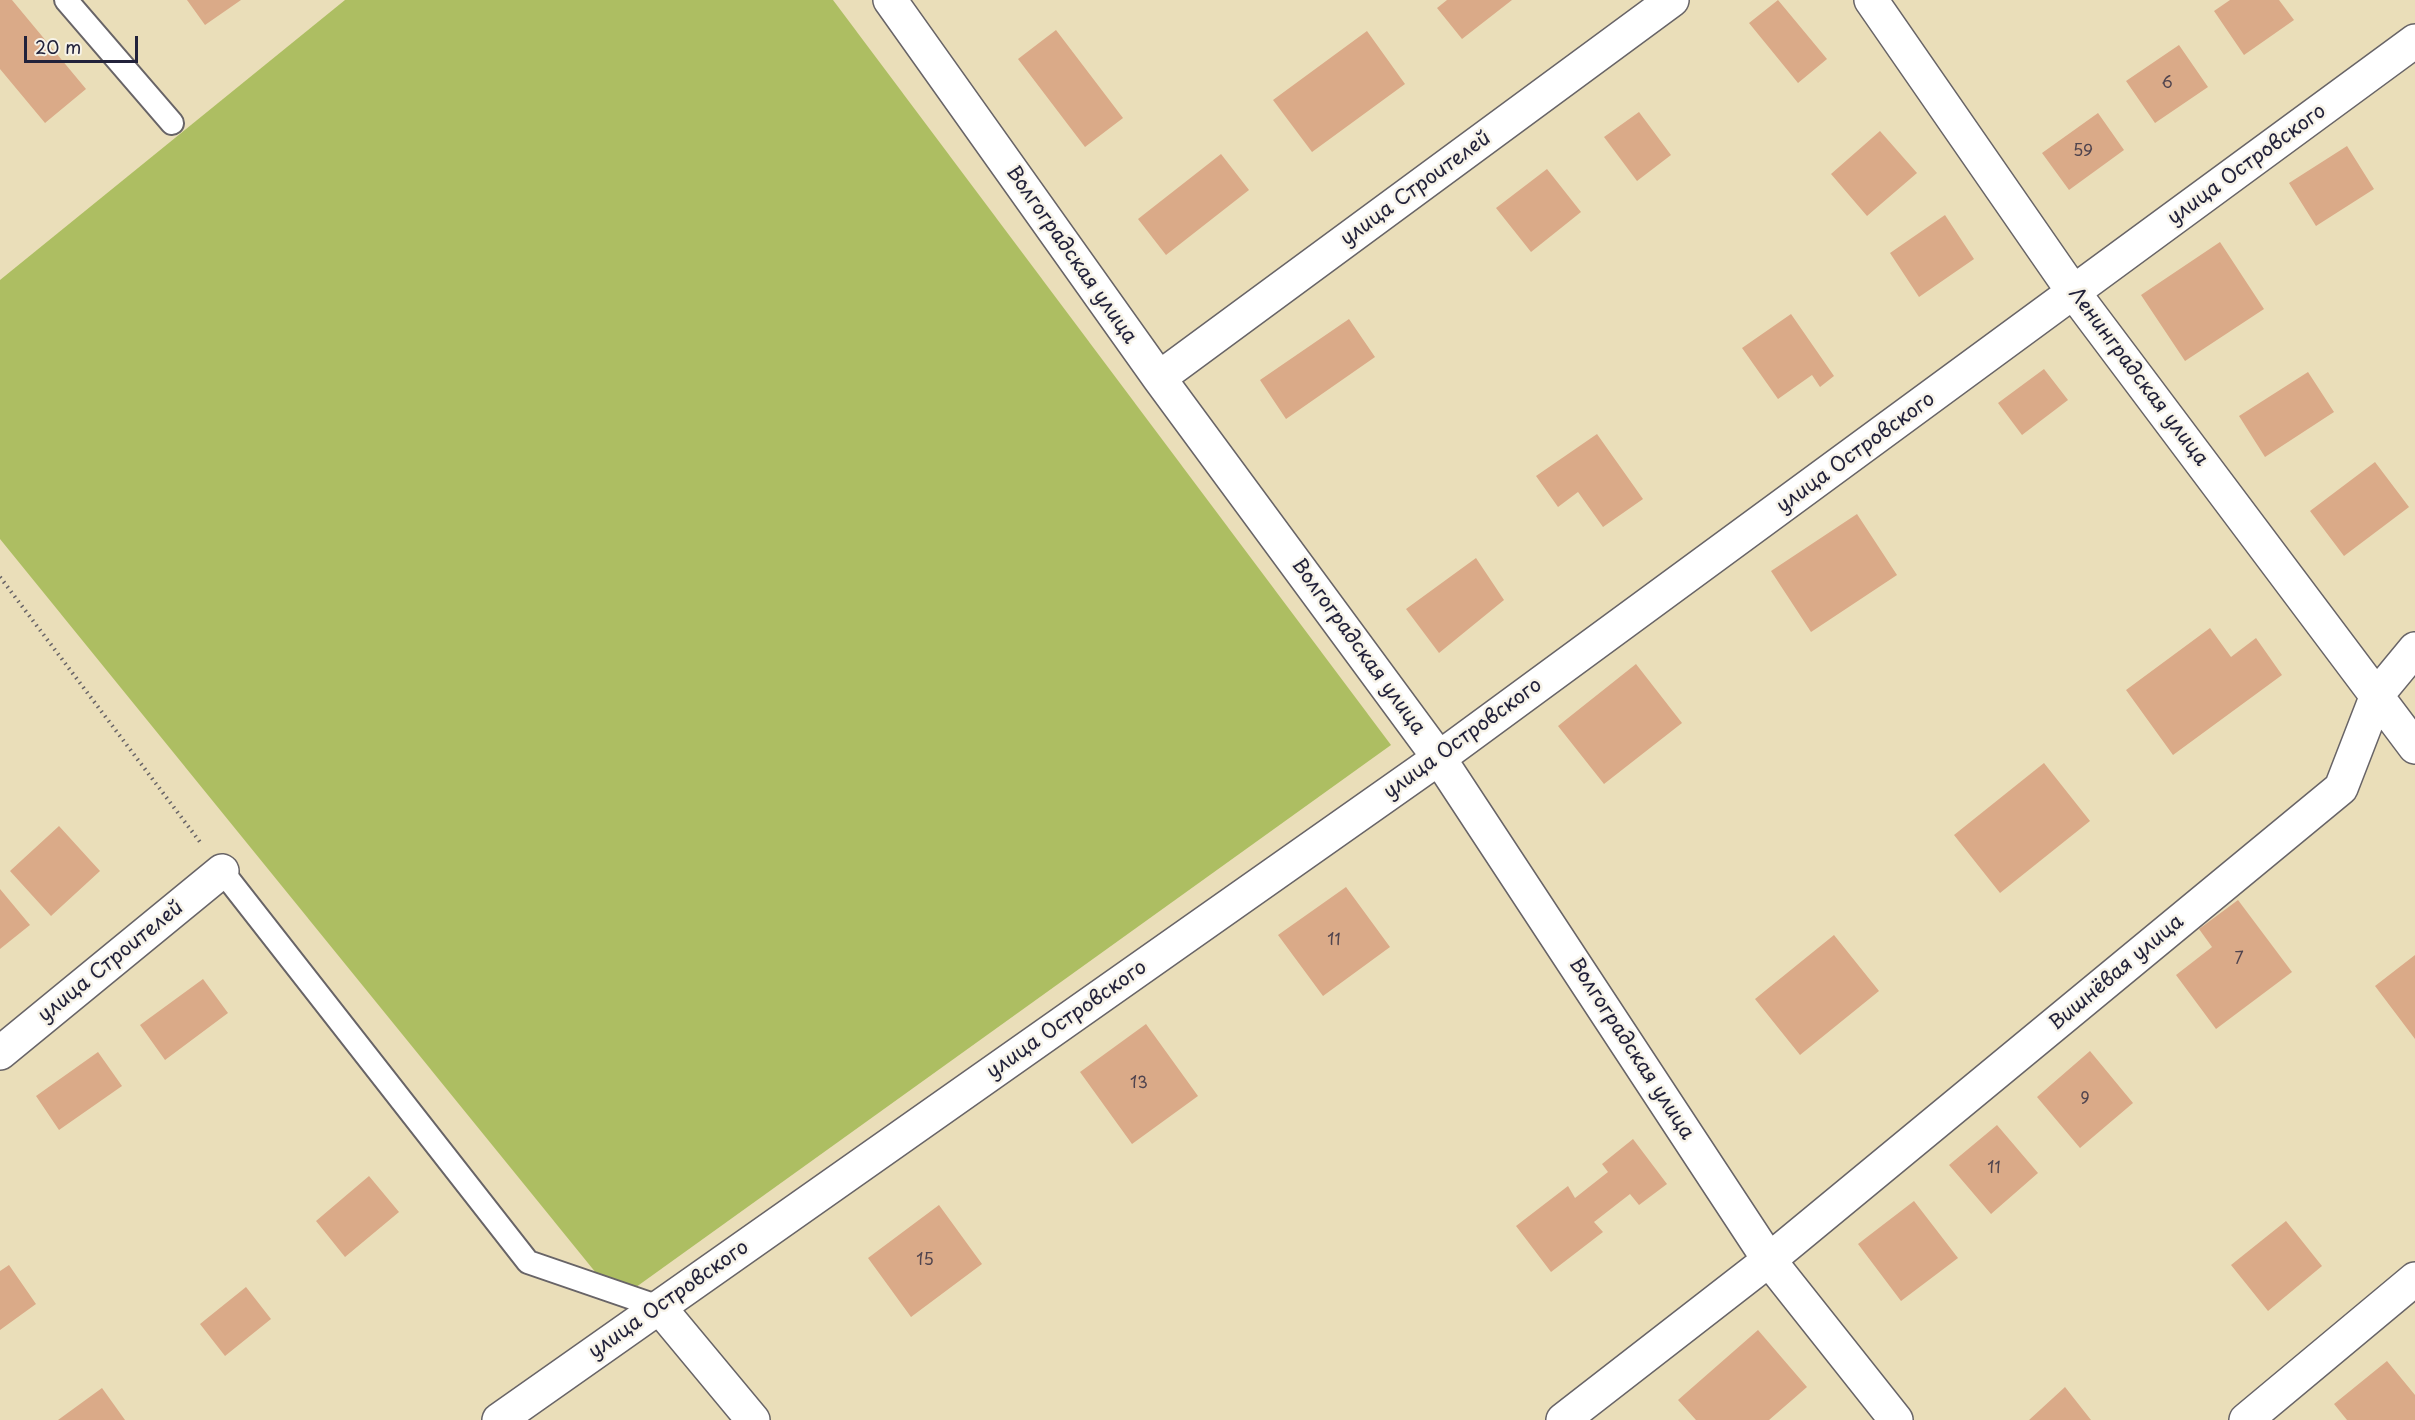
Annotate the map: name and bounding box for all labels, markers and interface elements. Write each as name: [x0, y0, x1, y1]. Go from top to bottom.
scale bar: [27, 24, 141, 62]
text: 20 m: [35, 33, 81, 60]
house number: 6: [2161, 74, 2173, 94]
street label: улица Островского: [2163, 99, 2331, 231]
street label: улица Строителей: [1336, 126, 1496, 252]
house number: 59: [2073, 142, 2093, 162]
street label: Волгоградская улица: [1000, 161, 1142, 349]
street label: Ленинградская улица: [2063, 283, 2213, 471]
street label: улица Островского: [1772, 387, 1940, 519]
street label: Волгоградская улица: [1286, 554, 1430, 740]
street label: улица Островского: [1379, 673, 1547, 805]
street label: улица Строителей: [34, 896, 188, 1028]
street label: Вишнёвая улица: [2045, 910, 2189, 1036]
house number: 11: [1327, 931, 1341, 951]
house number: 7: [2234, 950, 2244, 970]
street label: Волгоградская улица: [1563, 954, 1699, 1144]
street label: улица Островского: [982, 956, 1152, 1084]
house number: 13: [1130, 1074, 1148, 1094]
house number: 9: [2080, 1090, 2090, 1110]
house number: 11: [1987, 1159, 2001, 1179]
street label: улица Островского: [584, 1236, 754, 1364]
house number: 15: [916, 1251, 934, 1271]

